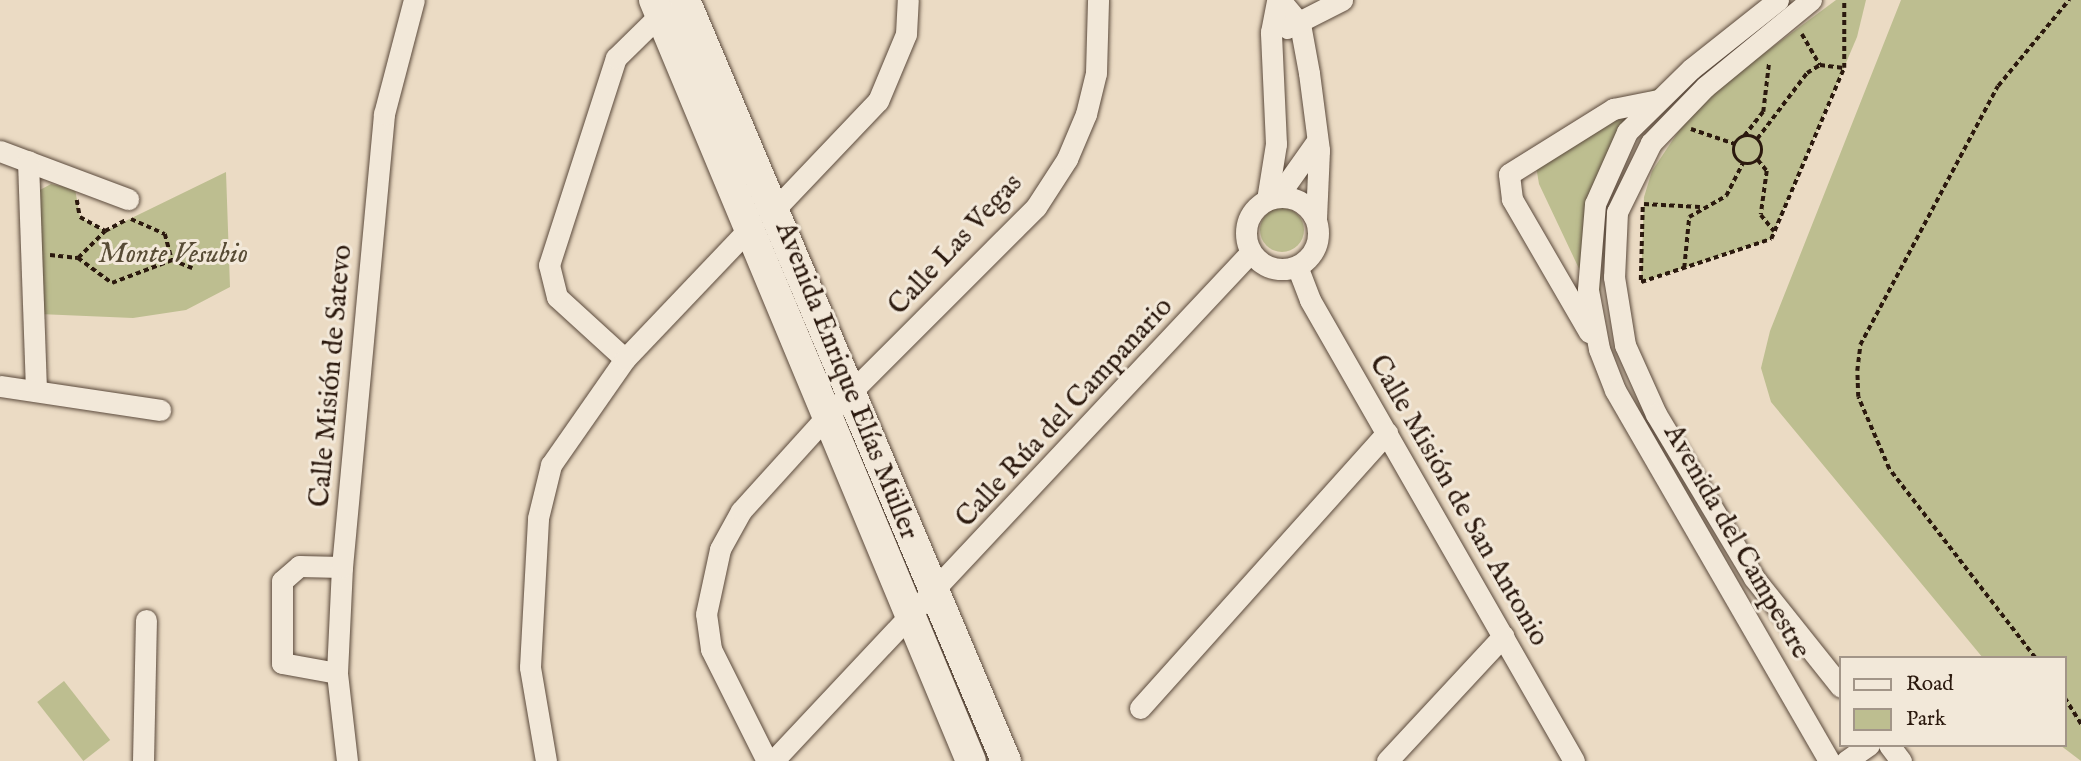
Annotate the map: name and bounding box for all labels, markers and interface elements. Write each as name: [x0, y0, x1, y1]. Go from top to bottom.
street label: Calle Las Vegas: [882, 167, 1030, 323]
street label: Avenida Enrique Elías Müller: [767, 217, 925, 545]
park label: Monte Vesubio: [98, 238, 248, 272]
street label: Calle Misión de Satevo: [304, 243, 360, 509]
street label: Calle Rúa del Campanario: [950, 291, 1180, 535]
street label: Calle Misión de San Antonio: [1361, 350, 1555, 652]
street label: Avenida del Campestre: [1655, 419, 1817, 665]
legend: [1840, 656, 2067, 747]
text: Road: [1906, 671, 1953, 698]
text: Park: [1906, 706, 1946, 733]

